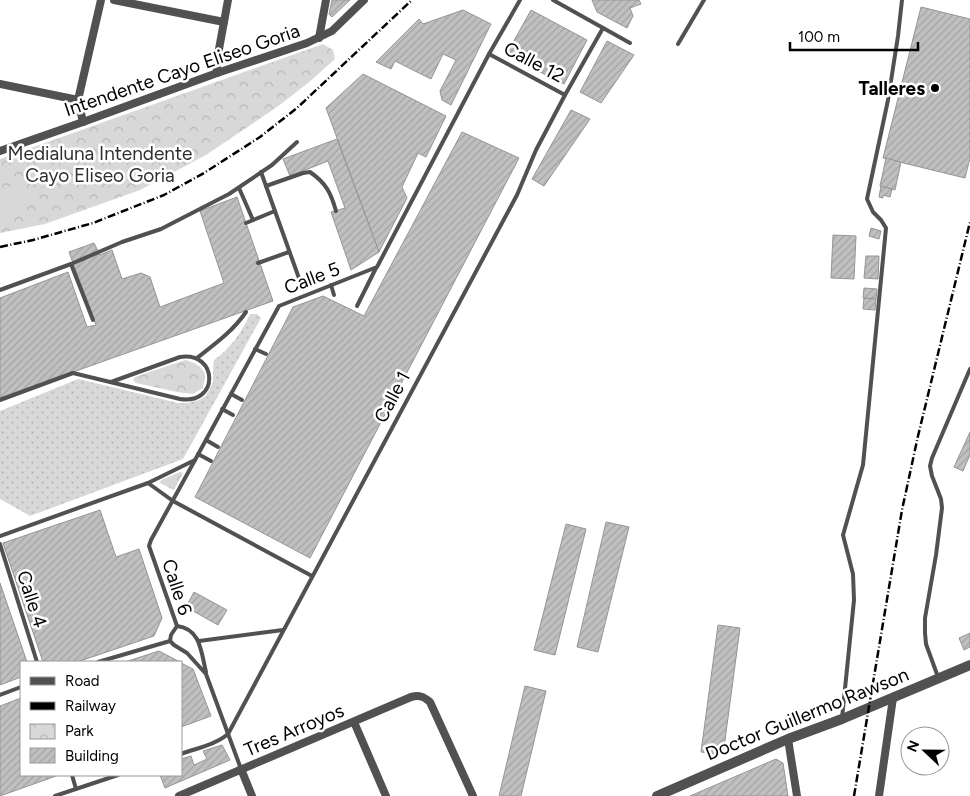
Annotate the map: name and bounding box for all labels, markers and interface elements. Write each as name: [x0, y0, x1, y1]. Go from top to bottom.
street label: Intendente Cayo Eliseo Goria: [61, 19, 303, 121]
scale bar: [790, 20, 918, 52]
text: 100 m: [798, 28, 840, 46]
street label: Calle 12: [500, 37, 568, 87]
place label: Talleres: [859, 77, 925, 100]
marker: Talleres: [929, 82, 941, 94]
park label: Medialuna Intendente Cayo Eliseo Goria: [8, 142, 192, 187]
street label: Calle 5: [281, 257, 343, 299]
street label: Calle 1: [369, 367, 415, 427]
street label: Calle 6: [157, 556, 197, 618]
street label: Calle 4: [12, 568, 52, 631]
legend: [20, 661, 182, 776]
street label: Doctor Guillermo Rawson: [702, 663, 912, 765]
text: Road: [65, 672, 100, 690]
text: Railway: [65, 697, 116, 715]
street label: Tres Arroyos: [241, 699, 347, 761]
text: Park: [65, 722, 94, 740]
north arrow: [900, 726, 950, 776]
text: N: [904, 738, 923, 755]
text: Building: [65, 747, 119, 765]

